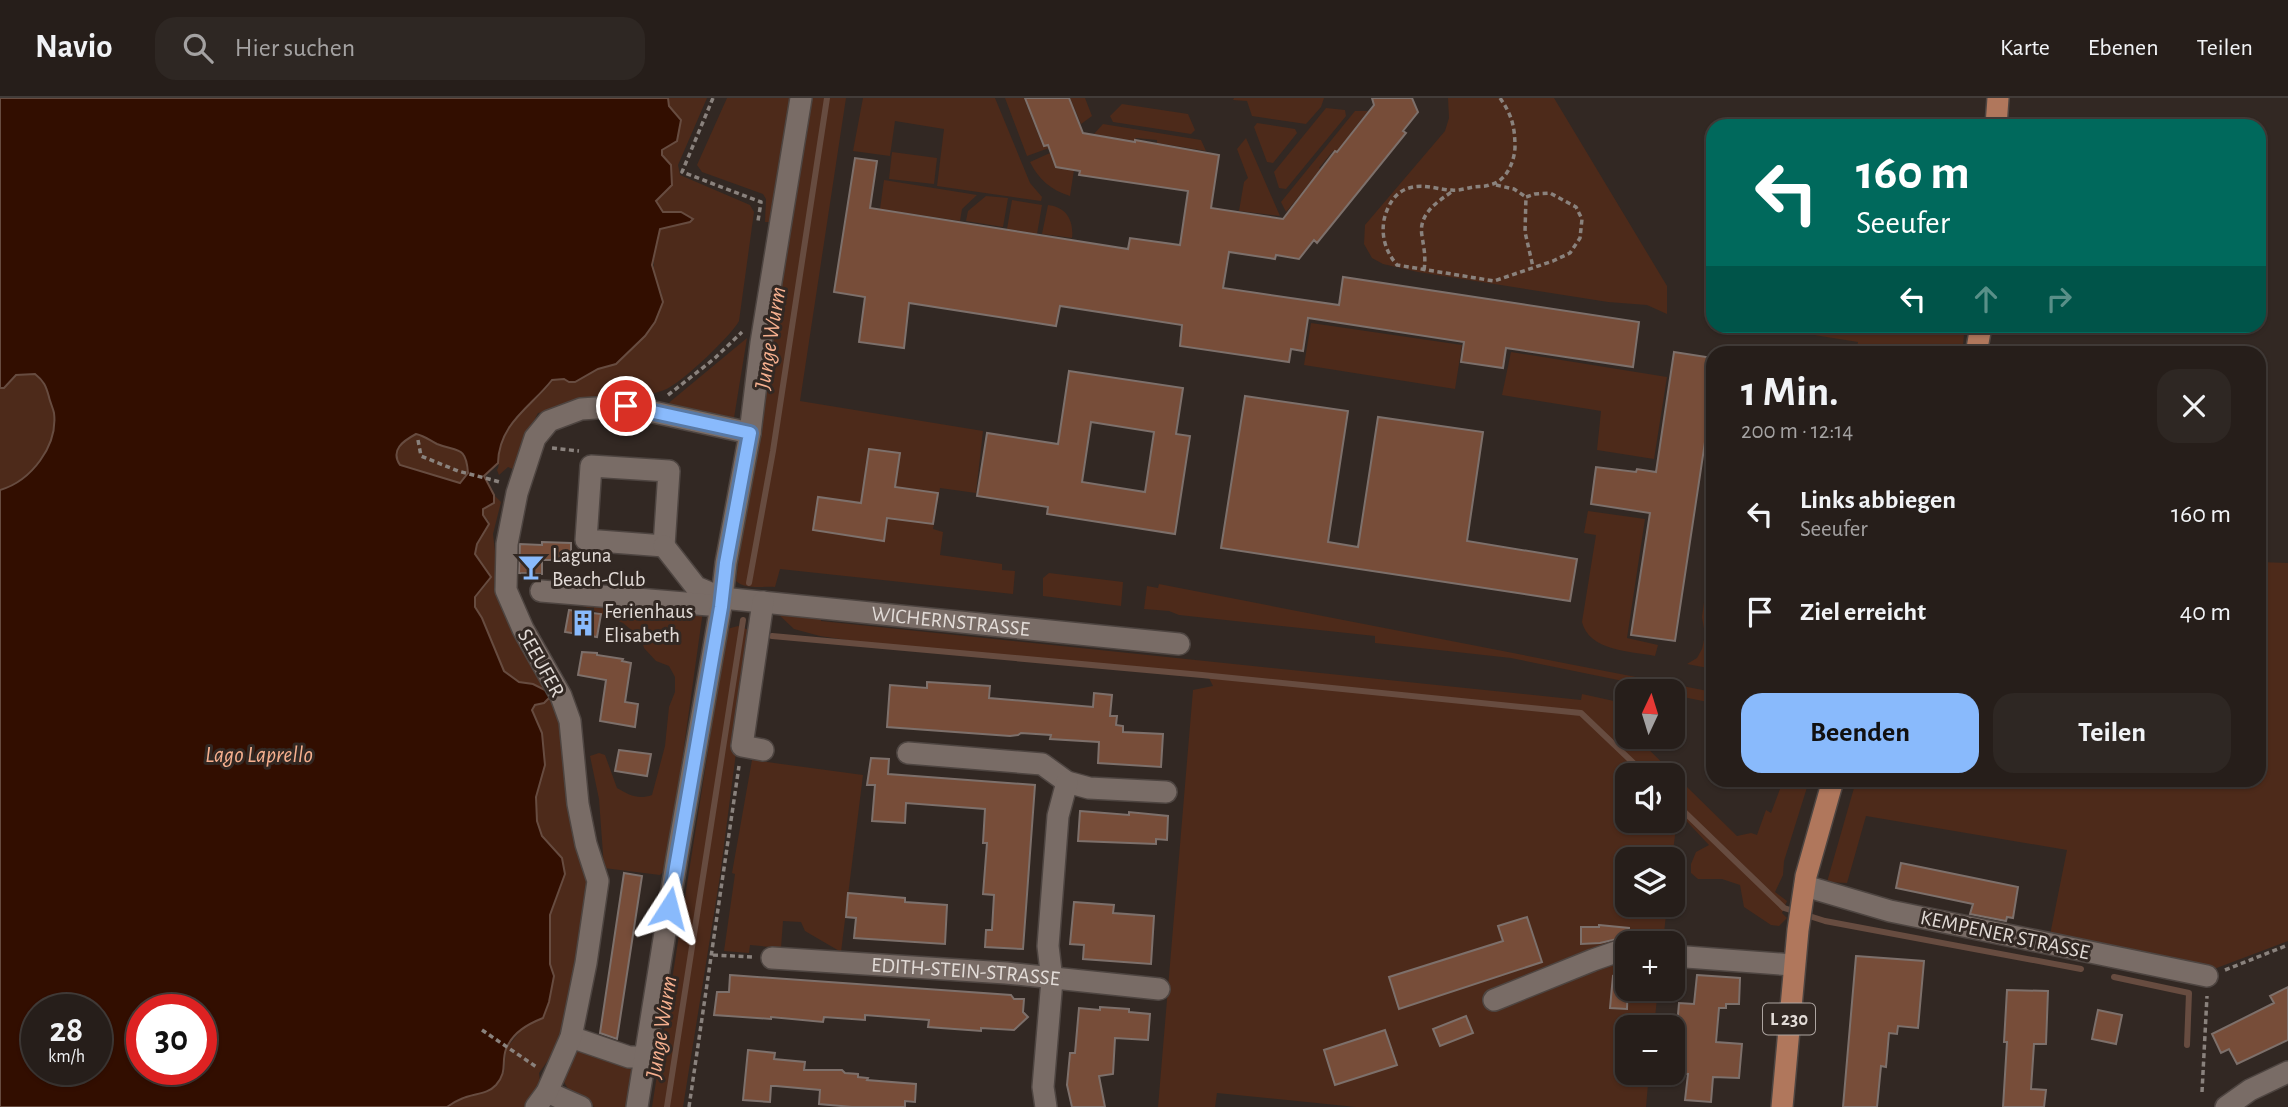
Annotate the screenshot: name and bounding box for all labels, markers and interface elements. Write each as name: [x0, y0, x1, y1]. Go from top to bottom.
search box: [155, 17, 645, 80]
icon: search: [179, 29, 217, 67]
text: Navio: [35, 31, 113, 64]
text: Hier suchen: [235, 35, 355, 61]
text: Karte: [2000, 36, 2050, 60]
text: Ebenen: [2088, 36, 2159, 60]
text: Teilen: [2197, 36, 2253, 60]
icon: left: [1741, 147, 1832, 238]
text: 160 m: [1856, 149, 1970, 198]
text: Seeufer: [1856, 207, 1950, 239]
icon: left: [1894, 280, 1932, 318]
icon: ahead: [1967, 280, 2005, 318]
icon: right: [2040, 280, 2078, 318]
water label: Junge Wurm: [751, 285, 790, 392]
button: close: [2157, 369, 2231, 443]
text: 1 Min.: [1741, 371, 1839, 413]
pin: [596, 376, 656, 436]
icon: arrive: [607, 387, 645, 425]
text: 200 m · 12:14: [1741, 420, 1853, 443]
text: Links abbiegen: [1800, 487, 1956, 513]
icon: left: [1741, 495, 1779, 533]
text: 160 m: [2171, 501, 2231, 527]
text: Seeufer: [1800, 518, 1868, 541]
place label: Laguna Beach-Club: [552, 545, 646, 590]
bar icon: Laguna Beach-Club: [516, 552, 546, 582]
icon: arrive: [1741, 593, 1779, 631]
text: Ziel erreicht: [1800, 599, 1926, 625]
text: 40 m: [2180, 599, 2231, 625]
place label: Ferienhaus Elisabeth: [604, 601, 694, 646]
street label: WICHERNSTRASSE: [870, 603, 1031, 639]
building icon: Ferienhaus Elisabeth: [568, 608, 598, 638]
street label: SEEUFER: [514, 625, 568, 701]
north arrow: [1615, 679, 1685, 749]
map controls: [1615, 679, 1685, 1085]
button: Beenden: [1741, 693, 1979, 773]
button: Teilen: [1993, 693, 2231, 773]
water label: Lago Laprello: [205, 744, 313, 767]
button: sound: [1615, 763, 1685, 833]
button: layers: [1615, 847, 1685, 917]
position arrow: [632, 871, 706, 945]
street label: KEMPENER STRASSE: [1918, 907, 2092, 963]
button: +: [1615, 931, 1685, 1001]
street label: EDITH-STEIN-STRASSE: [871, 954, 1061, 989]
water label: Junge Wurm: [642, 974, 681, 1081]
speed limit sign: 30: [126, 994, 217, 1085]
road number: L 230: [1763, 1004, 1815, 1035]
text: 28: [50, 1013, 83, 1048]
button: −: [1615, 1015, 1685, 1085]
text: km/h: [48, 1048, 85, 1066]

